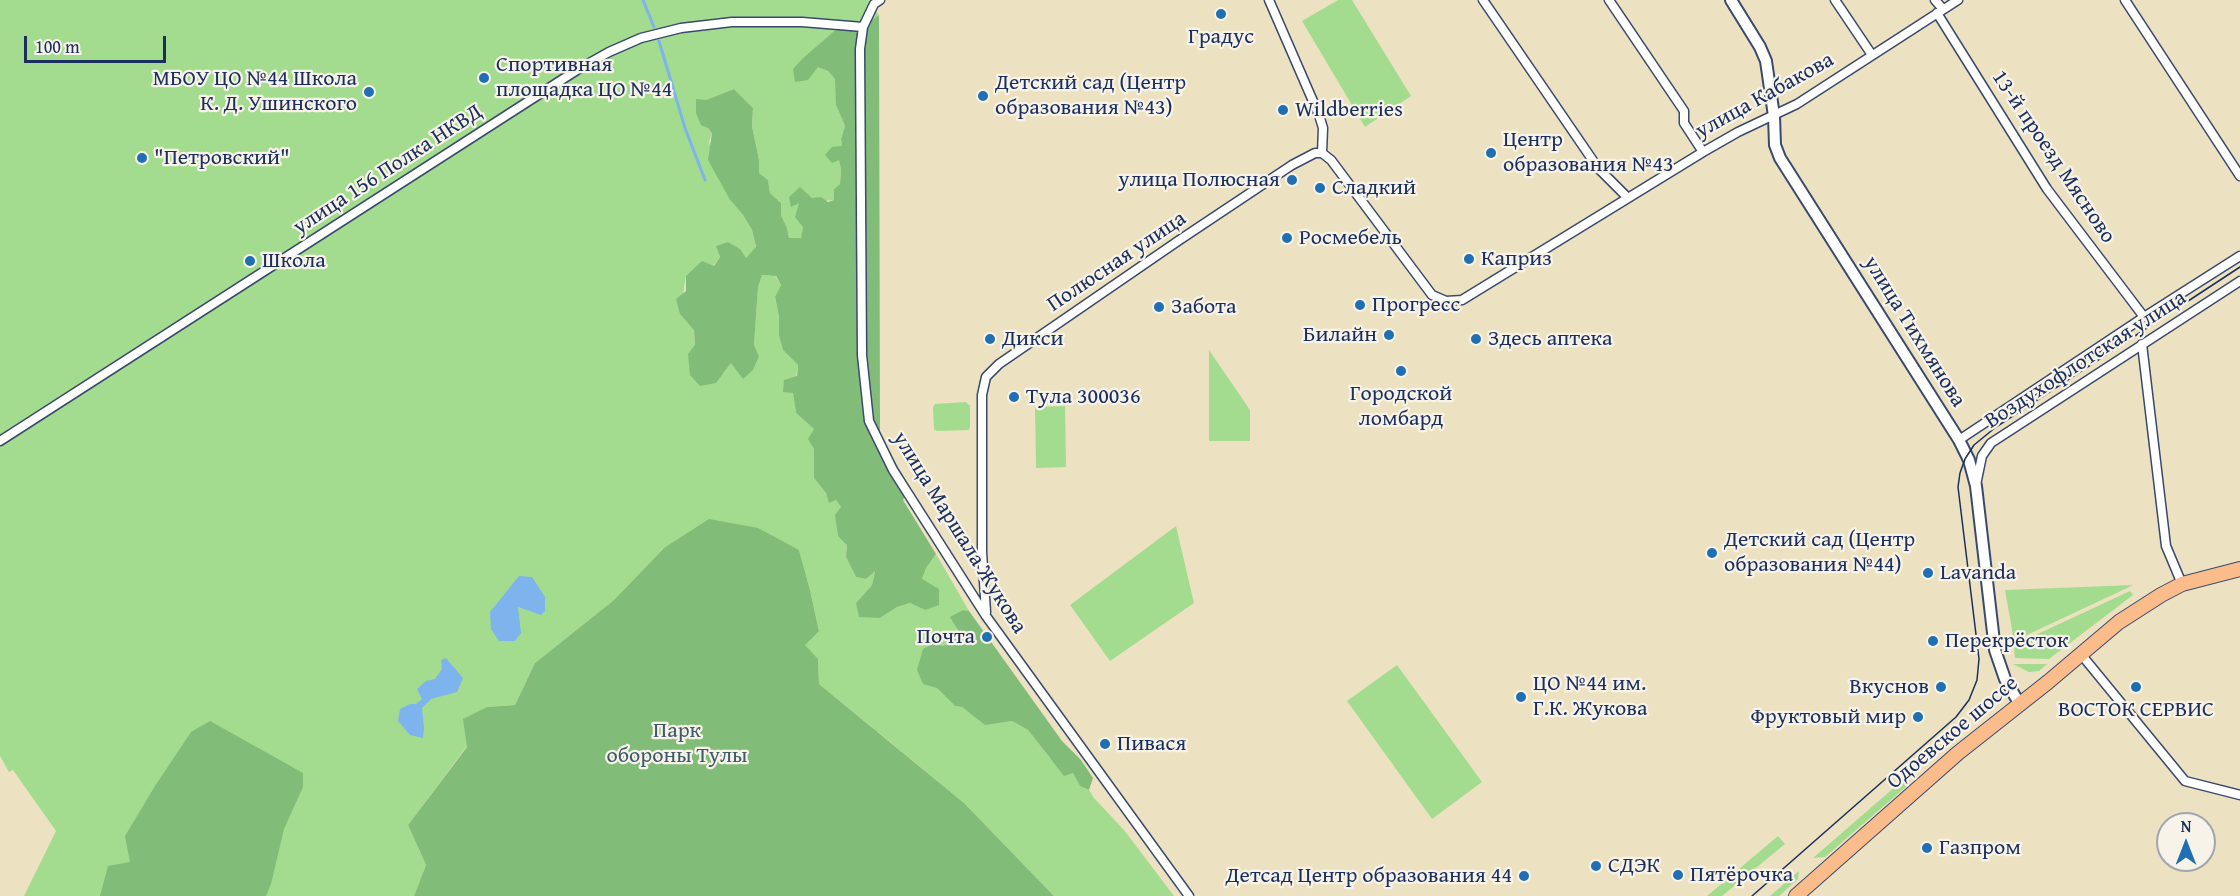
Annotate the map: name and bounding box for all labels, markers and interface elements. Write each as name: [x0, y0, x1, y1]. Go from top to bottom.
marker: Градус: [1214, 7, 1228, 21]
scale bar: [27, 24, 170, 62]
place label: Градус: [1188, 24, 1254, 50]
text: 100 m: [35, 33, 80, 60]
street label: улица Кабакова: [1691, 47, 1839, 145]
place label: Спортивная площадка ЦО №44: [496, 52, 672, 104]
street label: 13-й проезд Мясново: [1985, 65, 2121, 249]
place label: МБОУ ЦО №44 Школа К. Д. Ушинского: [153, 66, 357, 118]
place label: Детский сад (Центр образования №43): [995, 70, 1186, 122]
marker: Спортивная площадка ЦО №44: [477, 71, 491, 85]
marker: МБОУ ЦО №44 Школа К. Д. Ушинского: [362, 85, 376, 99]
marker: Детский сад (Центр образования №43): [976, 89, 990, 103]
place label: Wildberries: [1295, 97, 1403, 123]
street label: улица 156 Полка НКВД: [289, 99, 487, 241]
marker: Wildberries: [1276, 103, 1290, 117]
place label: Центр образования №43: [1503, 127, 1674, 178]
place label: "Петровский": [154, 145, 290, 171]
marker: Центр образования №43: [1484, 146, 1498, 160]
marker: "Петровский": [135, 151, 149, 165]
place label: улица Полюсная: [1118, 167, 1280, 193]
marker: улица Полюсная: [1285, 173, 1299, 187]
place label: Сладкий: [1332, 175, 1416, 201]
marker: Сладкий: [1313, 181, 1327, 195]
street label: Полюсная улица: [1043, 206, 1191, 318]
place label: Росмебель: [1299, 225, 1402, 251]
marker: Росмебель: [1280, 231, 1294, 245]
place label: Каприз: [1481, 246, 1552, 272]
place label: Школа: [262, 248, 326, 274]
marker: Каприз: [1462, 252, 1476, 266]
street label: улица Тихмянова: [1857, 252, 1971, 412]
marker: Школа: [243, 254, 257, 268]
street label: Воздухофлотская улица: [1980, 285, 2192, 435]
place label: Прогресс: [1372, 292, 1460, 318]
place label: Забота: [1171, 294, 1236, 320]
marker: Прогресс: [1353, 298, 1367, 312]
marker: Забота: [1152, 300, 1166, 314]
place label: Билайн: [1303, 322, 1377, 348]
place label: Дикси: [1002, 326, 1063, 352]
place label: Здесь аптека: [1488, 326, 1612, 352]
marker: Билайн: [1382, 328, 1396, 342]
marker: Дикси: [983, 332, 997, 346]
marker: Здесь аптека: [1469, 332, 1483, 346]
marker: Городской ломбард: [1394, 364, 1408, 378]
place label: Городской ломбард: [1350, 381, 1452, 433]
place label: Тула 300036: [1026, 384, 1141, 410]
marker: Тула 300036: [1007, 390, 1021, 404]
street label: улица Маршала Жукова: [886, 427, 1032, 639]
place label: Детский сад (Центр образования №44): [1724, 527, 1915, 578]
marker: Детский сад (Центр образования №44): [1705, 546, 1719, 560]
place label: Lavanda: [1940, 560, 2016, 586]
marker: Lavanda: [1921, 566, 1935, 580]
place label: Почта: [917, 624, 975, 650]
place label: Перекрёсток: [1945, 628, 2069, 654]
marker: Почта: [980, 630, 994, 644]
marker: Перекрёсток: [1926, 634, 1940, 648]
place label: ЦО №44 им. Г.К. Жукова: [1533, 671, 1647, 722]
street label: Одоевское шоссе: [1882, 671, 2024, 795]
place label: Вкуснов: [1849, 674, 1929, 700]
marker: Вкуснов: [1934, 680, 1948, 694]
marker: ВОСТОК СЕРВИС: [2129, 680, 2143, 694]
marker: ЦО №44 им. Г.К. Жукова: [1514, 690, 1528, 704]
place label: ВОСТОК СЕРВИС: [2058, 697, 2214, 723]
place label: Фруктовый мир: [1751, 704, 1906, 730]
marker: Фруктовый мир: [1911, 710, 1925, 724]
park label: Парк обороны Тулы: [607, 718, 747, 770]
place label: Пивася: [1117, 731, 1186, 757]
marker: Пивася: [1098, 737, 1112, 751]
north arrow: [2156, 812, 2216, 872]
text: N: [2181, 814, 2191, 838]
place label: Газпром: [1939, 835, 2021, 861]
marker: Газпром: [1920, 841, 1934, 855]
place label: СДЭК: [1608, 853, 1660, 879]
marker: СДЭК: [1589, 859, 1603, 873]
place label: Пятёрочка: [1690, 862, 1793, 888]
place label: Детсад Центр образования 44: [1226, 863, 1512, 889]
marker: Пятёрочка: [1671, 868, 1685, 882]
marker: Детсад Центр образования 44: [1517, 869, 1531, 883]

